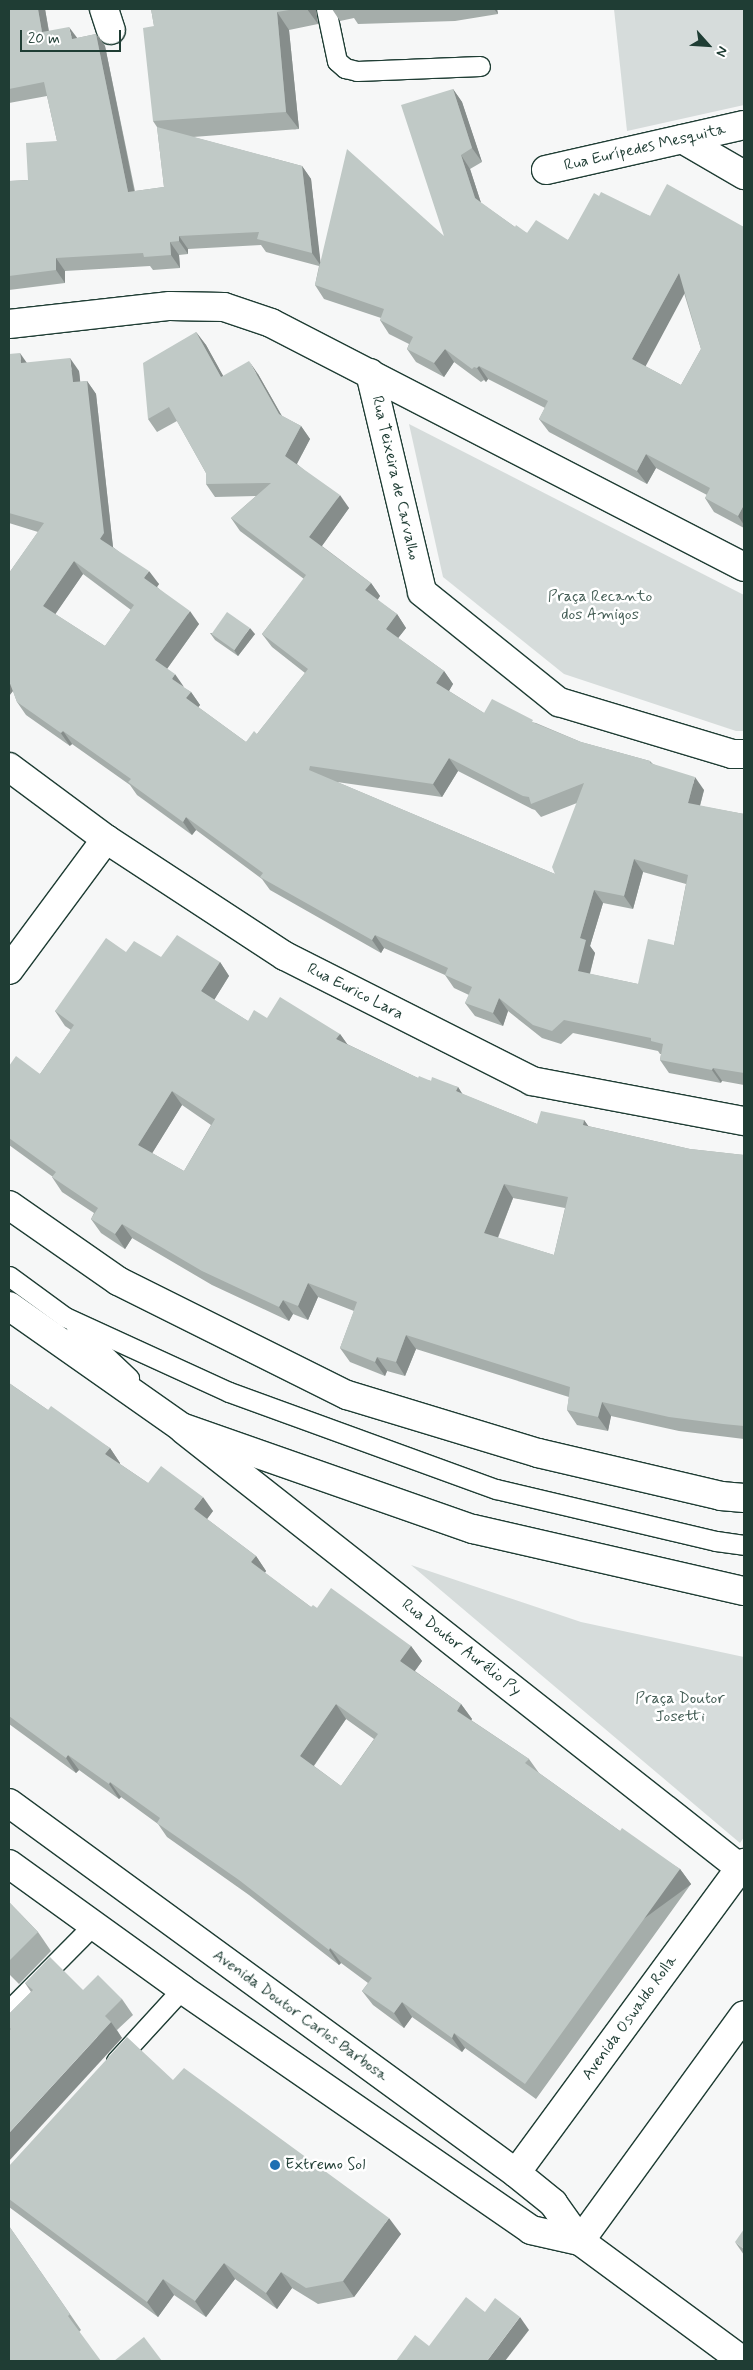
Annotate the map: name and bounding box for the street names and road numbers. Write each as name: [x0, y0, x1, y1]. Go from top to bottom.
street label: Rua Eurípedes Mesquita: [565, 121, 725, 175]
street label: Rua Teixeira de Carvalho: [367, 395, 423, 561]
street label: Rua Eurico Lara: [304, 960, 406, 1024]
street label: Rua Doutor Aurélio Py: [398, 1596, 524, 1700]
street label: Avenida Doutor Carlos Barbosa: [210, 1947, 390, 2085]
street label: Avenida Oswaldo Rolla: [579, 1953, 681, 2083]

